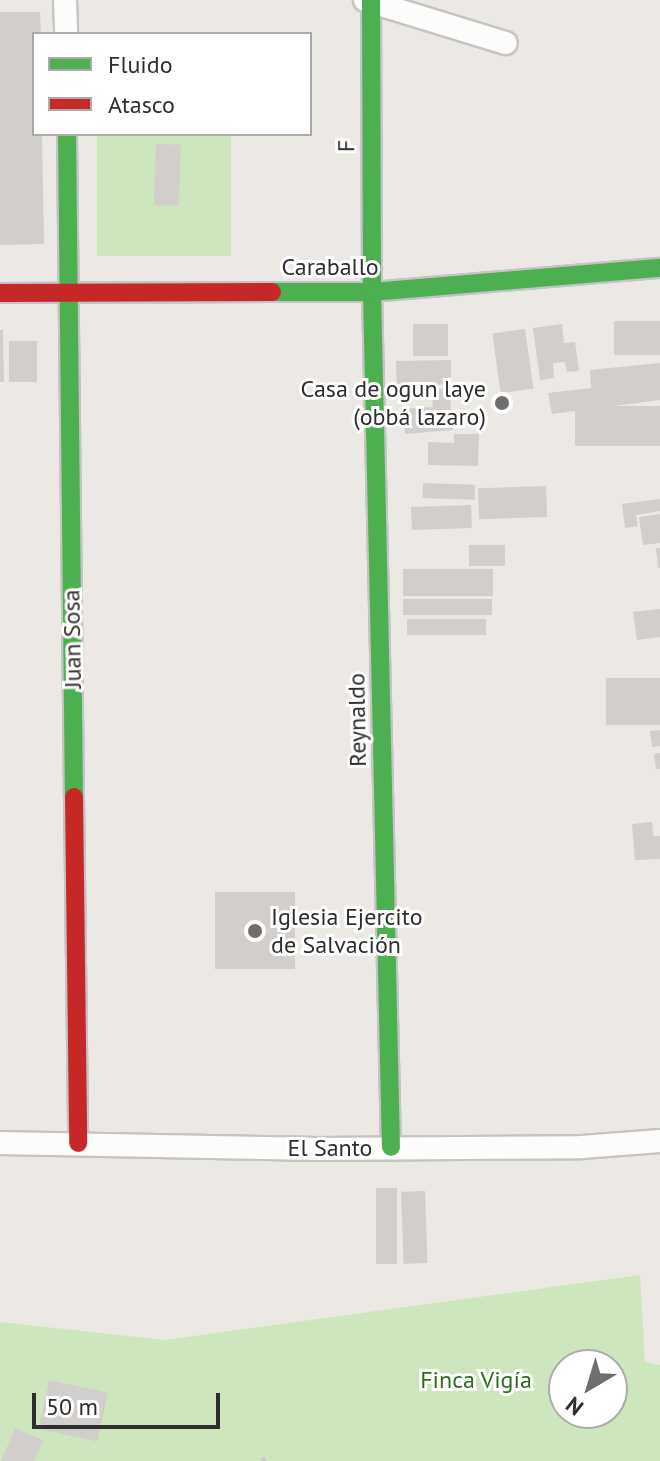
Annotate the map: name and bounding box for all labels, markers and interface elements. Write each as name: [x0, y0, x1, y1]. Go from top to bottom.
legend: [32, 32, 312, 136]
text: Fluido: [108, 49, 173, 80]
text: Atasco: [108, 89, 175, 120]
street label: F: [332, 140, 360, 152]
street label: Caraballo: [281, 253, 379, 281]
place label: Casa de ogun laye (obbá lazaro): [301, 375, 486, 431]
marker: Casa de ogun laye (obbá lazaro): [493, 394, 511, 412]
street label: Juan Sosa: [57, 589, 87, 689]
street label: Reynaldo: [342, 673, 372, 767]
place label: Iglesia Ejercito de Salvación: [271, 903, 423, 959]
marker: Iglesia Ejercito de Salvación: [246, 922, 264, 940]
street label: El Santo: [288, 1134, 372, 1162]
north arrow: [548, 1349, 628, 1429]
park label: Finca Vigía: [420, 1366, 532, 1394]
scale bar: [36, 1377, 224, 1427]
text: 50 m: [46, 1391, 98, 1422]
text: N: [560, 1391, 589, 1422]

